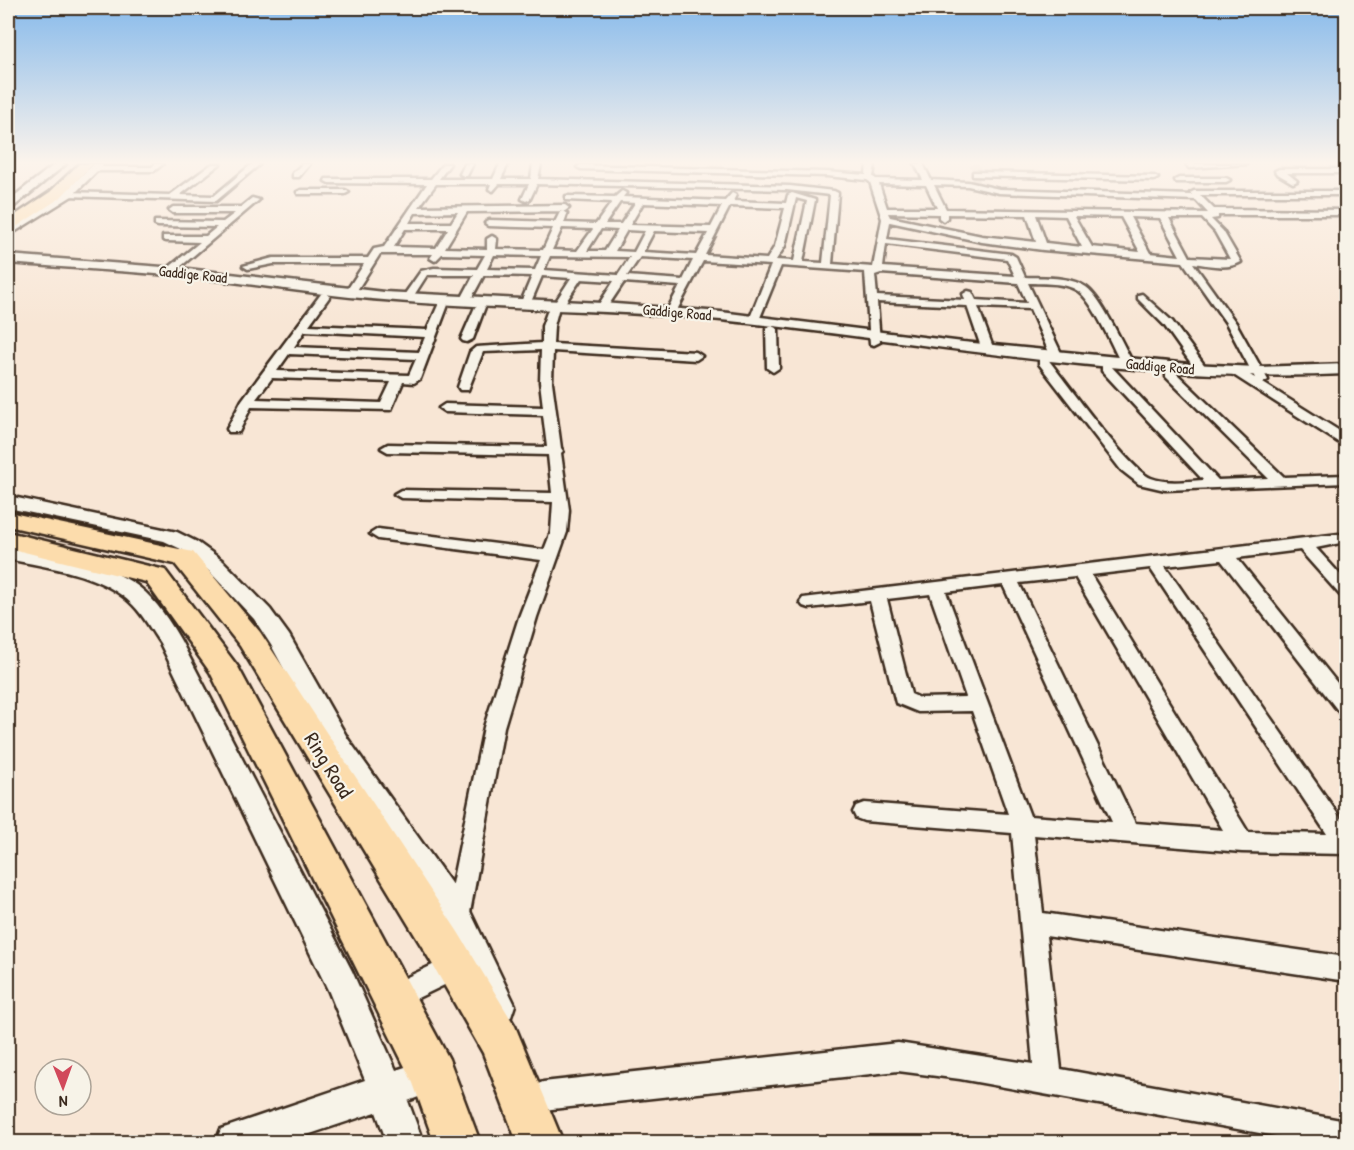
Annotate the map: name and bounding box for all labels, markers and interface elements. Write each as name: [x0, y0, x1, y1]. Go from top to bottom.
street label: Gaddige Road: [158, 260, 228, 288]
street label: Gaddige Road: [642, 299, 712, 325]
street label: Gaddige Road: [1125, 353, 1195, 379]
street label: Ring Road: [298, 727, 360, 803]
north arrow: [33, 1057, 93, 1117]
text: N: [58, 1091, 68, 1113]

